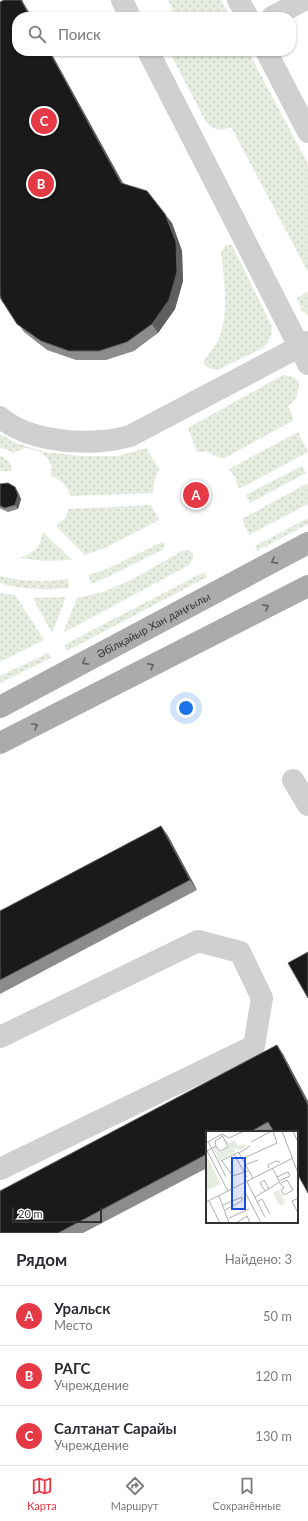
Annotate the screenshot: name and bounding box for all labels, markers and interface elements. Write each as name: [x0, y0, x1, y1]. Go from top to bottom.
search box: [12, 12, 296, 56]
icon: search: [26, 23, 48, 45]
text: Поиск: [58, 25, 101, 43]
pin: C: [31, 106, 57, 136]
pin: B: [28, 169, 54, 199]
pin: A: [183, 480, 209, 510]
one-way arrow: [270, 557, 278, 564]
street label: Әбілқайыр Хан даңғылы: [95, 589, 212, 660]
one-way arrow: [262, 605, 270, 612]
one-way arrow: [82, 657, 89, 665]
one-way arrow: [146, 664, 154, 671]
your location: [176, 698, 196, 718]
one-way arrow: [31, 723, 38, 730]
inset map: [206, 1131, 298, 1223]
scale bar: [12, 1205, 102, 1224]
text: 20 m: [18, 1207, 43, 1220]
text: Рядом: [16, 1249, 67, 1270]
text: Найдено: 3: [225, 1251, 292, 1267]
text: Уральск: [54, 1299, 110, 1317]
text: A: [24, 1308, 34, 1324]
text: 50 m: [263, 1308, 292, 1324]
text: Место: [54, 1317, 93, 1333]
text: РАГС: [54, 1359, 91, 1377]
text: B: [25, 1368, 33, 1384]
text: 120 m: [255, 1368, 292, 1384]
text: Учреждение: [54, 1377, 129, 1393]
text: Салтанат Сарайы: [54, 1419, 177, 1437]
text: C: [25, 1428, 33, 1444]
text: 130 m: [255, 1428, 292, 1444]
text: Учреждение: [54, 1437, 129, 1453]
tab: Карта: [27, 1475, 57, 1512]
tab: Маршрут: [111, 1475, 159, 1512]
tab: Сохранённые: [213, 1475, 281, 1512]

